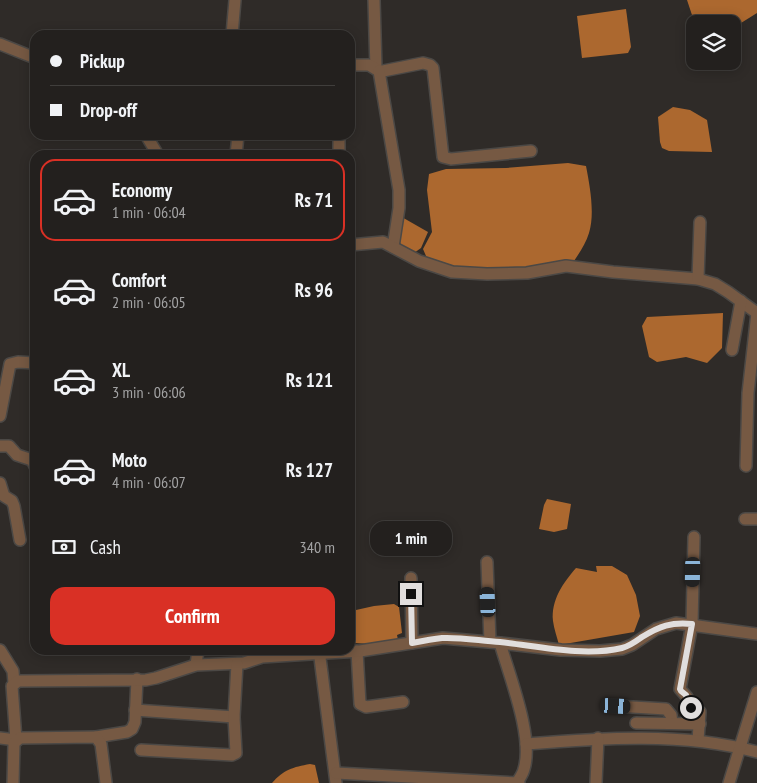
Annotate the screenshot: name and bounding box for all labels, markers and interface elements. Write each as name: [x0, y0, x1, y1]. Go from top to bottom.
map controls: [686, 15, 741, 70]
button: layers: [686, 15, 741, 70]
text: Pickup: [80, 49, 125, 73]
text: Drop-off: [80, 98, 137, 122]
icon: car: [52, 178, 97, 223]
text: Economy: [112, 178, 172, 202]
text: Rs 71: [295, 188, 333, 212]
text: 1 min · 06:04: [112, 202, 186, 222]
icon: car: [52, 268, 97, 313]
text: Comfort: [112, 268, 166, 292]
text: Rs 96: [295, 278, 333, 302]
text: 2 min · 06:05: [112, 292, 186, 312]
icon: car: [52, 358, 97, 403]
text: XL: [112, 358, 130, 382]
text: Rs 121: [286, 368, 333, 392]
text: 3 min · 06:06: [112, 382, 186, 402]
icon: car: [52, 448, 97, 493]
text: Moto: [112, 448, 147, 472]
text: Rs 127: [286, 458, 333, 482]
text: 4 min · 06:07: [112, 472, 186, 492]
callout: 1 min: [370, 522, 452, 556]
text: 1 min: [395, 528, 427, 548]
icon: cash: [50, 533, 78, 561]
text: Cash: [90, 535, 121, 559]
text: 340 m: [300, 537, 335, 557]
car: [685, 557, 700, 587]
route end: [400, 583, 422, 605]
button: Confirm: [50, 587, 335, 645]
car: [479, 587, 496, 617]
route start: [680, 697, 702, 719]
car: [600, 698, 631, 714]

